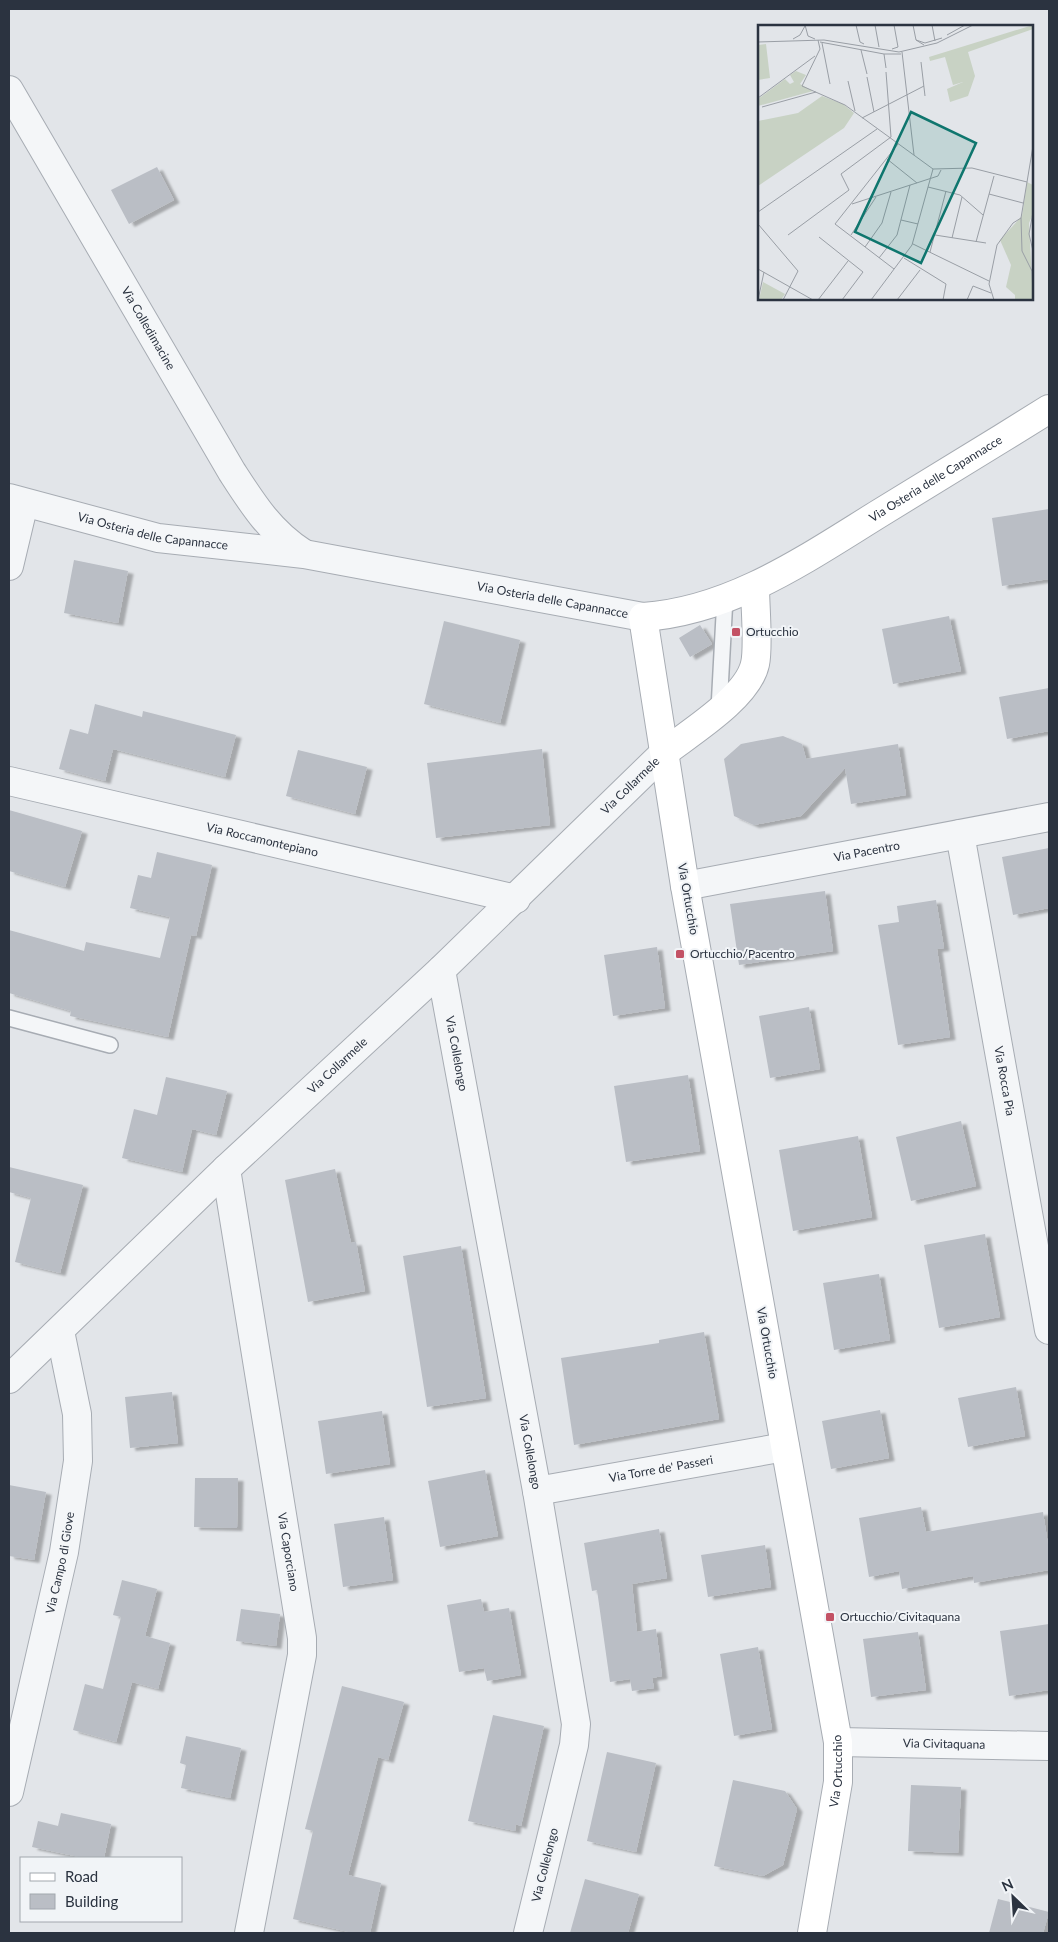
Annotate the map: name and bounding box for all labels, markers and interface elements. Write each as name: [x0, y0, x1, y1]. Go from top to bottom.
inset map: [758, 25, 1033, 300]
street label: Via Colledimacine: [118, 284, 179, 372]
street label: Via Osteria delle Capannacce: [866, 432, 1005, 525]
street label: Via Osteria delle Capannacce: [76, 509, 229, 553]
street label: Via Osteria delle Capannacce: [476, 578, 630, 621]
place label: Ortucchio: [746, 624, 799, 639]
marker: Ortucchio: [730, 626, 742, 638]
street label: Via Collarmele: [597, 754, 662, 817]
street label: Via Roccamontepiano: [205, 819, 320, 860]
street label: Via Pacentro: [832, 837, 901, 865]
street label: Via Ortucchio: [675, 862, 702, 936]
place label: Ortucchio/Pacentro: [690, 946, 795, 961]
marker: Ortucchio/Pacentro: [674, 948, 686, 960]
street label: Via Collelongo: [443, 1015, 471, 1092]
street label: Via Collarmele: [304, 1034, 370, 1097]
street label: Via Rocca Pia: [991, 1045, 1018, 1117]
street label: Via Ortucchio: [754, 1306, 781, 1380]
street label: Via Collelongo: [516, 1413, 545, 1491]
street label: Via Torre de' Passeri: [608, 1452, 714, 1485]
street label: Via Campo di Giove: [42, 1511, 77, 1615]
street label: Via Caporciano: [275, 1511, 302, 1593]
place label: Ortucchio/Civitaquana: [840, 1609, 960, 1624]
marker: Ortucchio/Civitaquana: [824, 1611, 836, 1623]
street label: Via Ortucchio: [826, 1734, 846, 1808]
street label: Via Civitaquana: [903, 1735, 985, 1752]
street label: Via Collelongo: [528, 1826, 561, 1904]
legend: [20, 1857, 182, 1922]
text: Road: [65, 1867, 98, 1885]
north arrow: [988, 1872, 1038, 1922]
text: N: [999, 1875, 1016, 1895]
text: Building: [65, 1892, 118, 1910]

